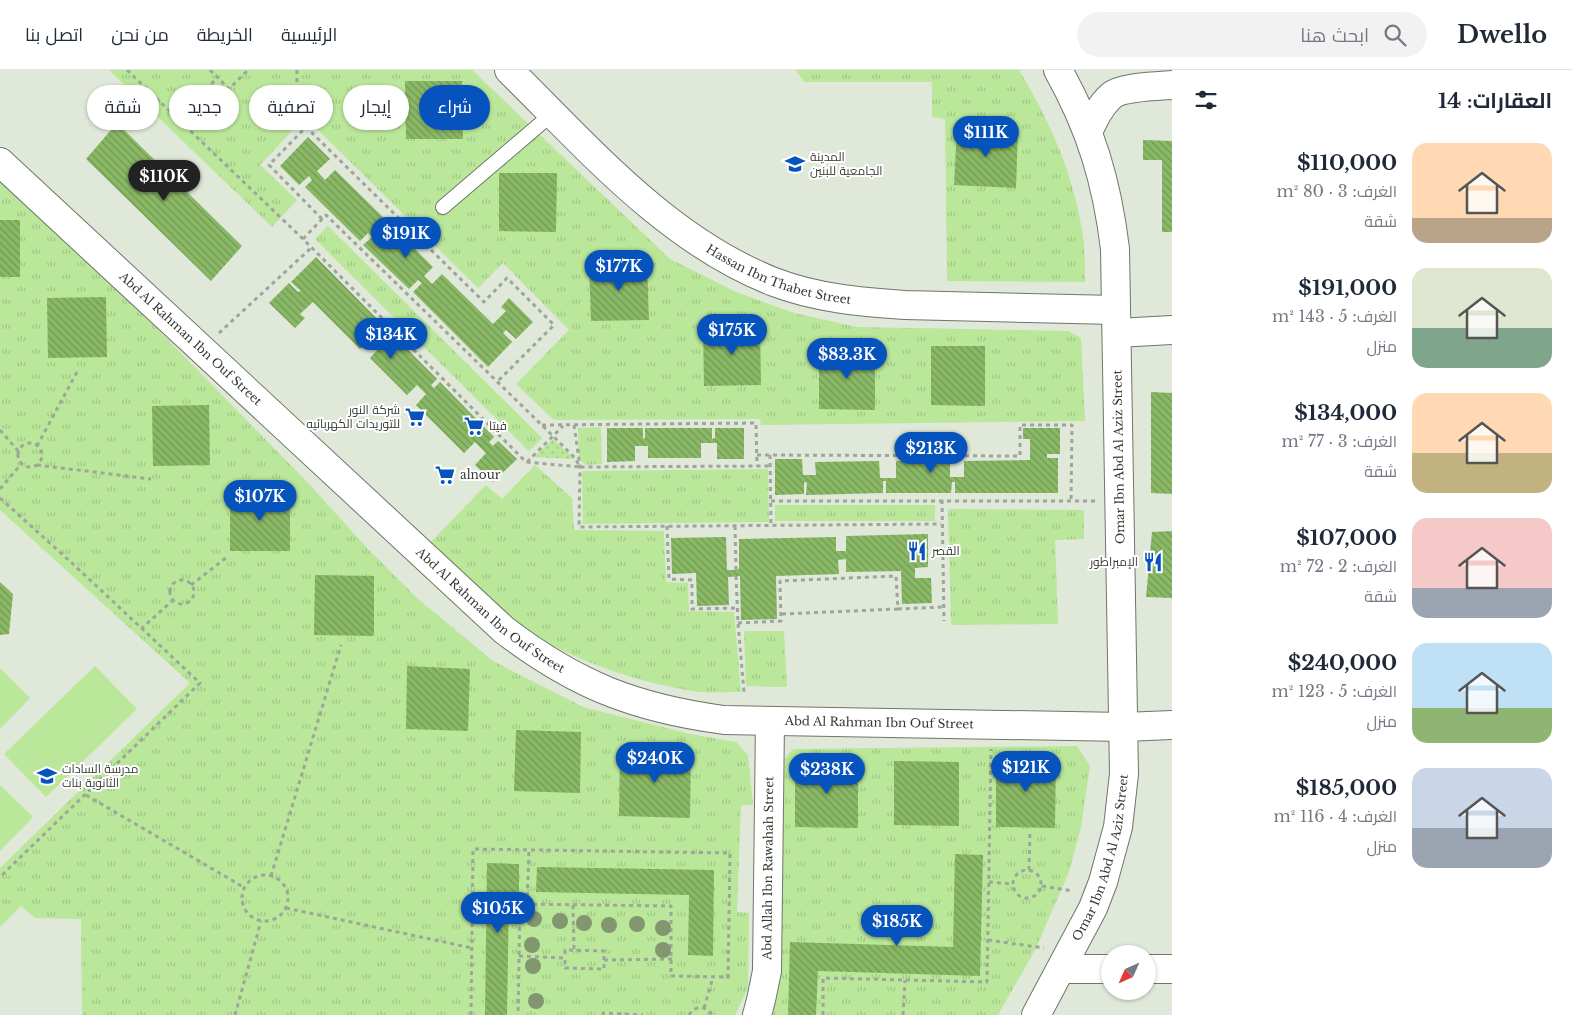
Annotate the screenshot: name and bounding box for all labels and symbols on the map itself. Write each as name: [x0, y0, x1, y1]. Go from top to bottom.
pin: $111K: [951, 116, 1021, 158]
place label: المدينة الجامعية للبنين: [810, 149, 883, 178]
school or university icon: المدينة الجامعية للبنين: [784, 153, 806, 175]
pin: $110K: [129, 160, 199, 202]
pin: $191K: [371, 216, 441, 259]
street label: Hassan Ibn Thabet Street: [703, 241, 853, 307]
pin: $177K: [584, 250, 654, 292]
street label: Abd Al Rahman Ibn Ouf Street: [116, 268, 266, 409]
pin: $175K: [697, 314, 767, 356]
pin: $134K: [356, 318, 426, 360]
pin: $83.3K: [806, 338, 888, 380]
street label: Omar Ibn Abd Al Aziz Street: [1109, 369, 1128, 544]
place label: شركة النور للتوريدات الكهربائيه: [306, 402, 400, 431]
supermarket icon: شركة النور للتوريدات الكهربائيه: [404, 406, 426, 428]
supermarket icon: فيتا: [463, 415, 485, 437]
place label: فيتا: [489, 418, 507, 433]
pin: $213K: [896, 432, 966, 474]
supermarket icon: alnour: [434, 464, 456, 486]
place label: alnour: [460, 467, 501, 482]
pin: $107K: [225, 480, 295, 522]
restaurant icon: القصر: [906, 540, 928, 562]
place label: القصر: [931, 543, 960, 558]
street label: Abd Al Rahman Ibn Ouf Street: [413, 544, 568, 676]
restaurant icon: الإمبراطور: [1142, 551, 1164, 573]
place label: الإمبراطور: [1089, 554, 1138, 569]
street label: Abd Al Rahman Ibn Ouf Street: [784, 713, 974, 731]
pin: $240K: [620, 742, 690, 784]
pin: $121K: [991, 750, 1061, 793]
pin: $238K: [792, 752, 862, 795]
place label: مدرسة السادات الثانوية بنات: [62, 761, 138, 790]
school or university icon: مدرسة السادات الثانوية بنات: [36, 765, 58, 787]
street label: Omar Ibn Abd Al Aziz Street: [1069, 773, 1131, 944]
street label: Abd Allah Ibn Rawahah Street: [759, 776, 776, 961]
pin: $105K: [463, 892, 533, 934]
pin: $185K: [862, 904, 932, 947]
north arrow: [1101, 945, 1156, 1000]

